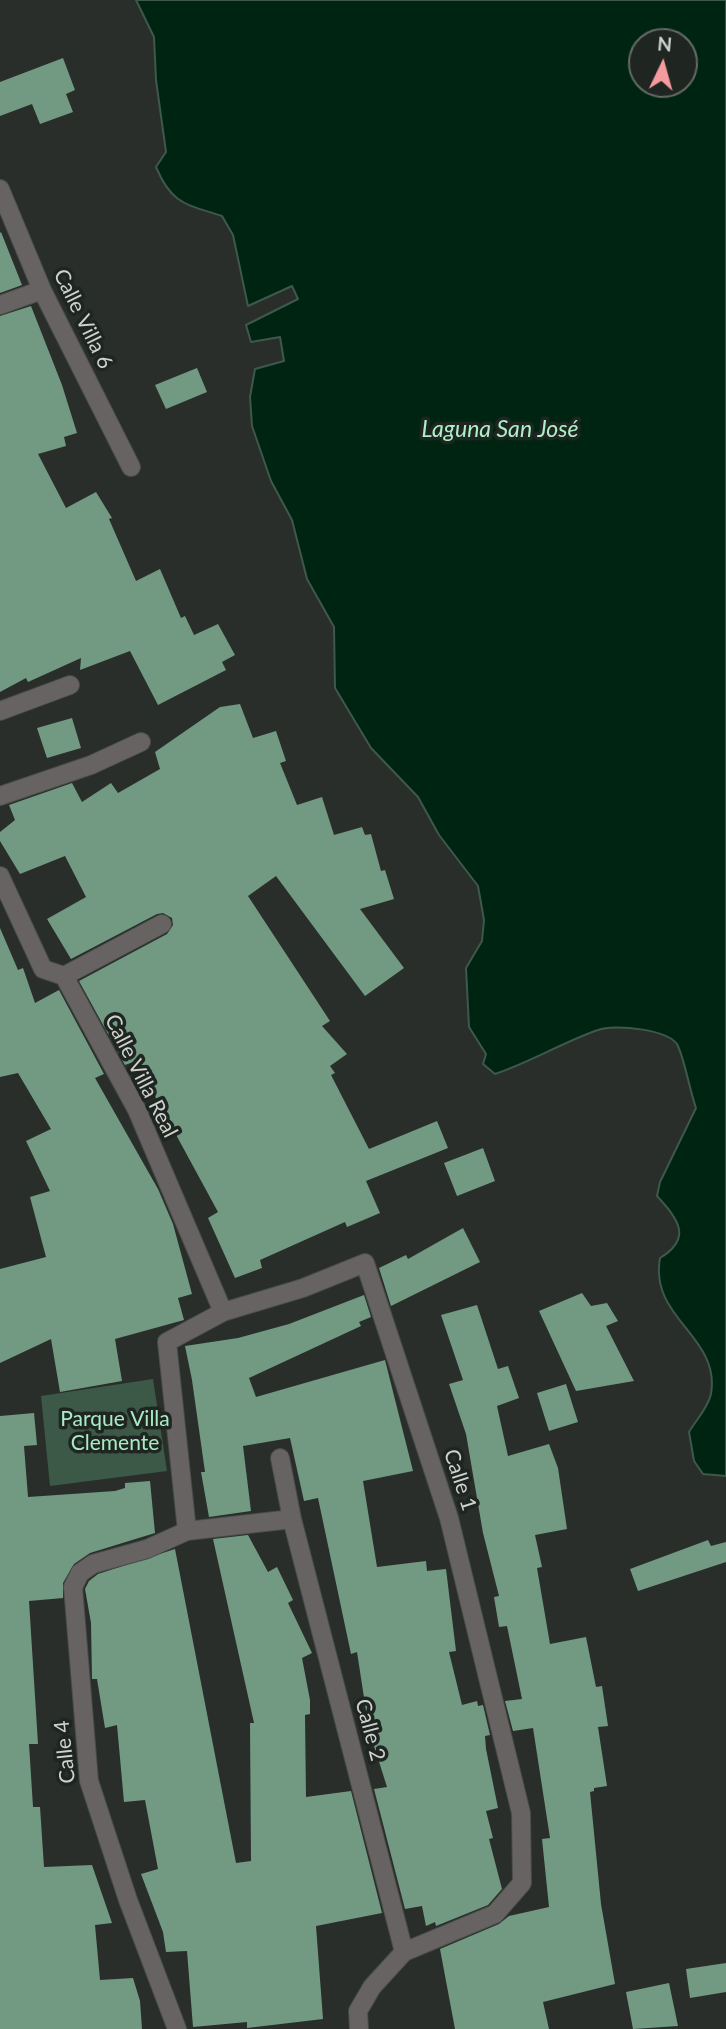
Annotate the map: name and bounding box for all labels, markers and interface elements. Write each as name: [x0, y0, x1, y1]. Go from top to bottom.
north arrow: [628, 28, 698, 98]
text: N: [656, 31, 673, 56]
street label: Calle Villa 6: [48, 265, 118, 373]
water label: Laguna San José: [422, 416, 578, 444]
street label: Calle Villa Real: [99, 1010, 183, 1142]
park label: Parque Villa Clemente: [60, 1406, 170, 1456]
street label: Calle 1: [438, 1446, 482, 1514]
street label: Calle 2: [350, 1696, 390, 1764]
street label: Calle 4: [49, 1719, 81, 1785]

